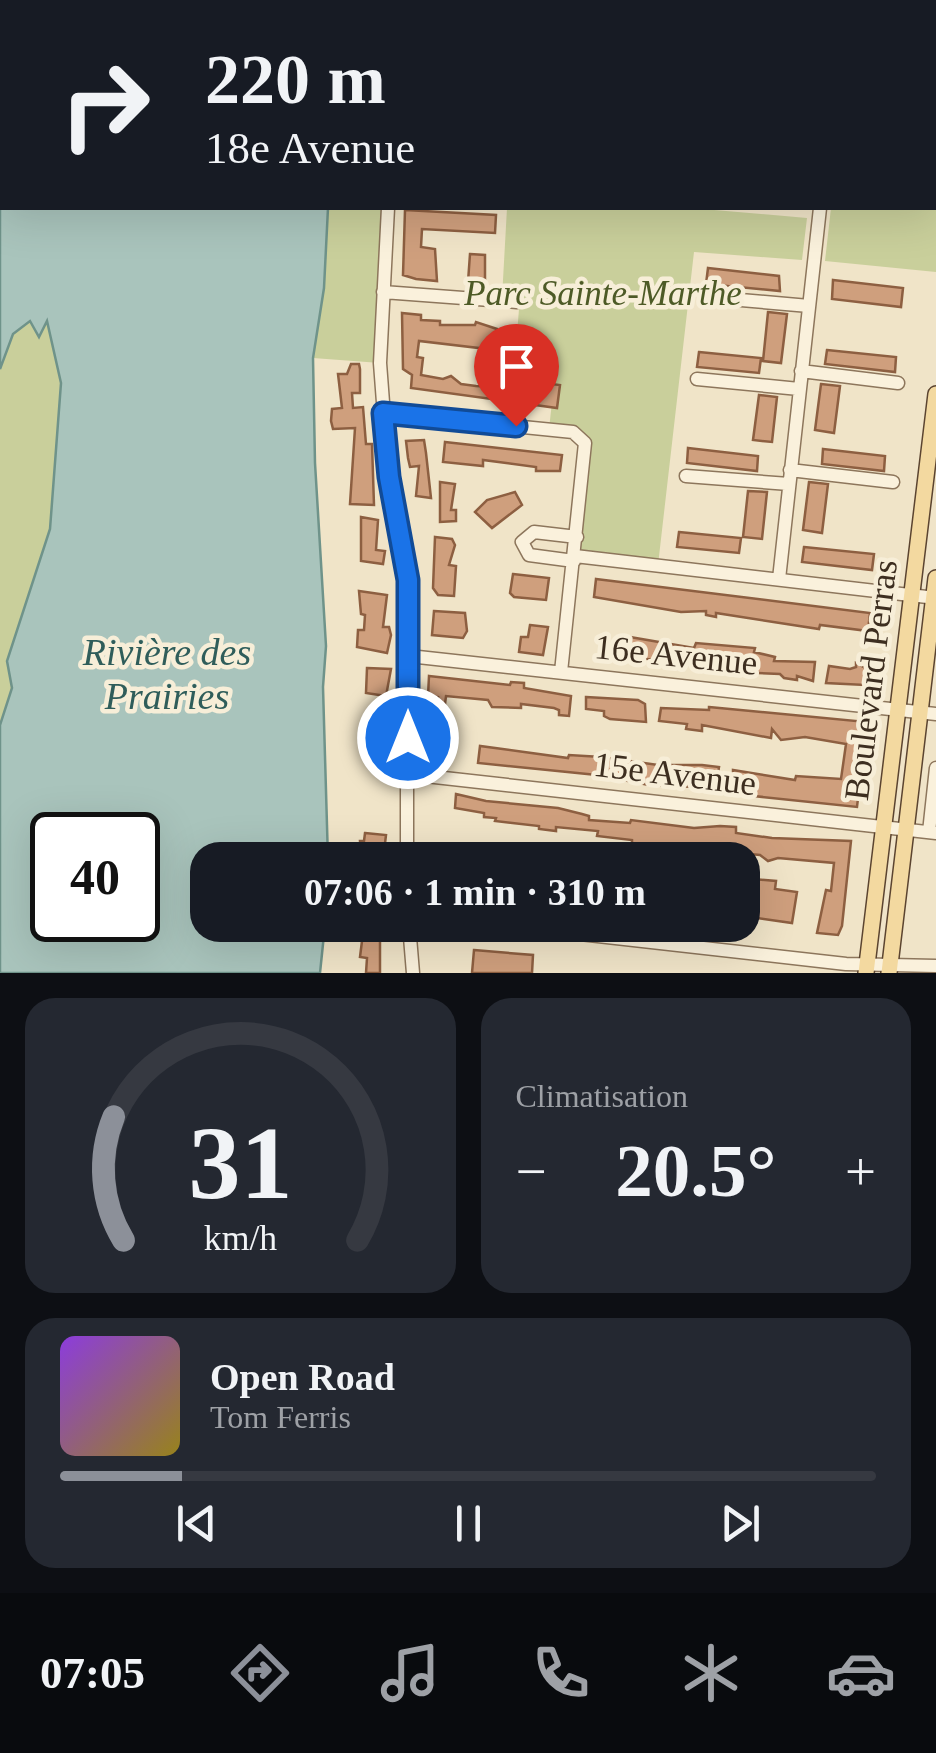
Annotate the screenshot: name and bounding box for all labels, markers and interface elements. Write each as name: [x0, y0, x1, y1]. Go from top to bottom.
icon: right: [40, 40, 170, 170]
text: 220 m: [205, 41, 386, 118]
text: 18e Avenue: [205, 123, 415, 173]
park label: Parc Sainte-Marthe: [463, 274, 742, 313]
pin: [474, 324, 559, 427]
icon: arrive: [489, 339, 544, 394]
street label: Boulevard Perras: [837, 558, 905, 802]
street label: 16e Avenue: [593, 627, 759, 683]
water label: Rivière des Prairies: [82, 631, 251, 717]
position arrow: [356, 686, 460, 790]
street label: 15e Avenue: [591, 745, 759, 803]
speed limit sign: 40: [30, 812, 160, 942]
text: 07:06 · 1 min · 310 m: [304, 871, 646, 913]
text: Climatisation: [516, 1078, 688, 1114]
text: 31: [188, 1105, 292, 1220]
text: 20.5°: [615, 1129, 776, 1212]
text: −: [516, 1141, 547, 1202]
text: +: [845, 1141, 876, 1202]
text: km/h: [204, 1218, 277, 1258]
text: Open Road: [210, 1356, 395, 1398]
text: Tom Ferris: [210, 1399, 351, 1435]
icon: previous: [169, 1496, 224, 1551]
icon: pause: [441, 1496, 496, 1551]
icon: next: [713, 1496, 768, 1551]
icon: directions: [225, 1638, 295, 1708]
icon: music: [375, 1638, 445, 1708]
icon: phone: [526, 1638, 596, 1708]
icon: climate: [676, 1638, 746, 1708]
icon: car: [826, 1638, 896, 1708]
text: 07:05: [40, 1648, 145, 1698]

